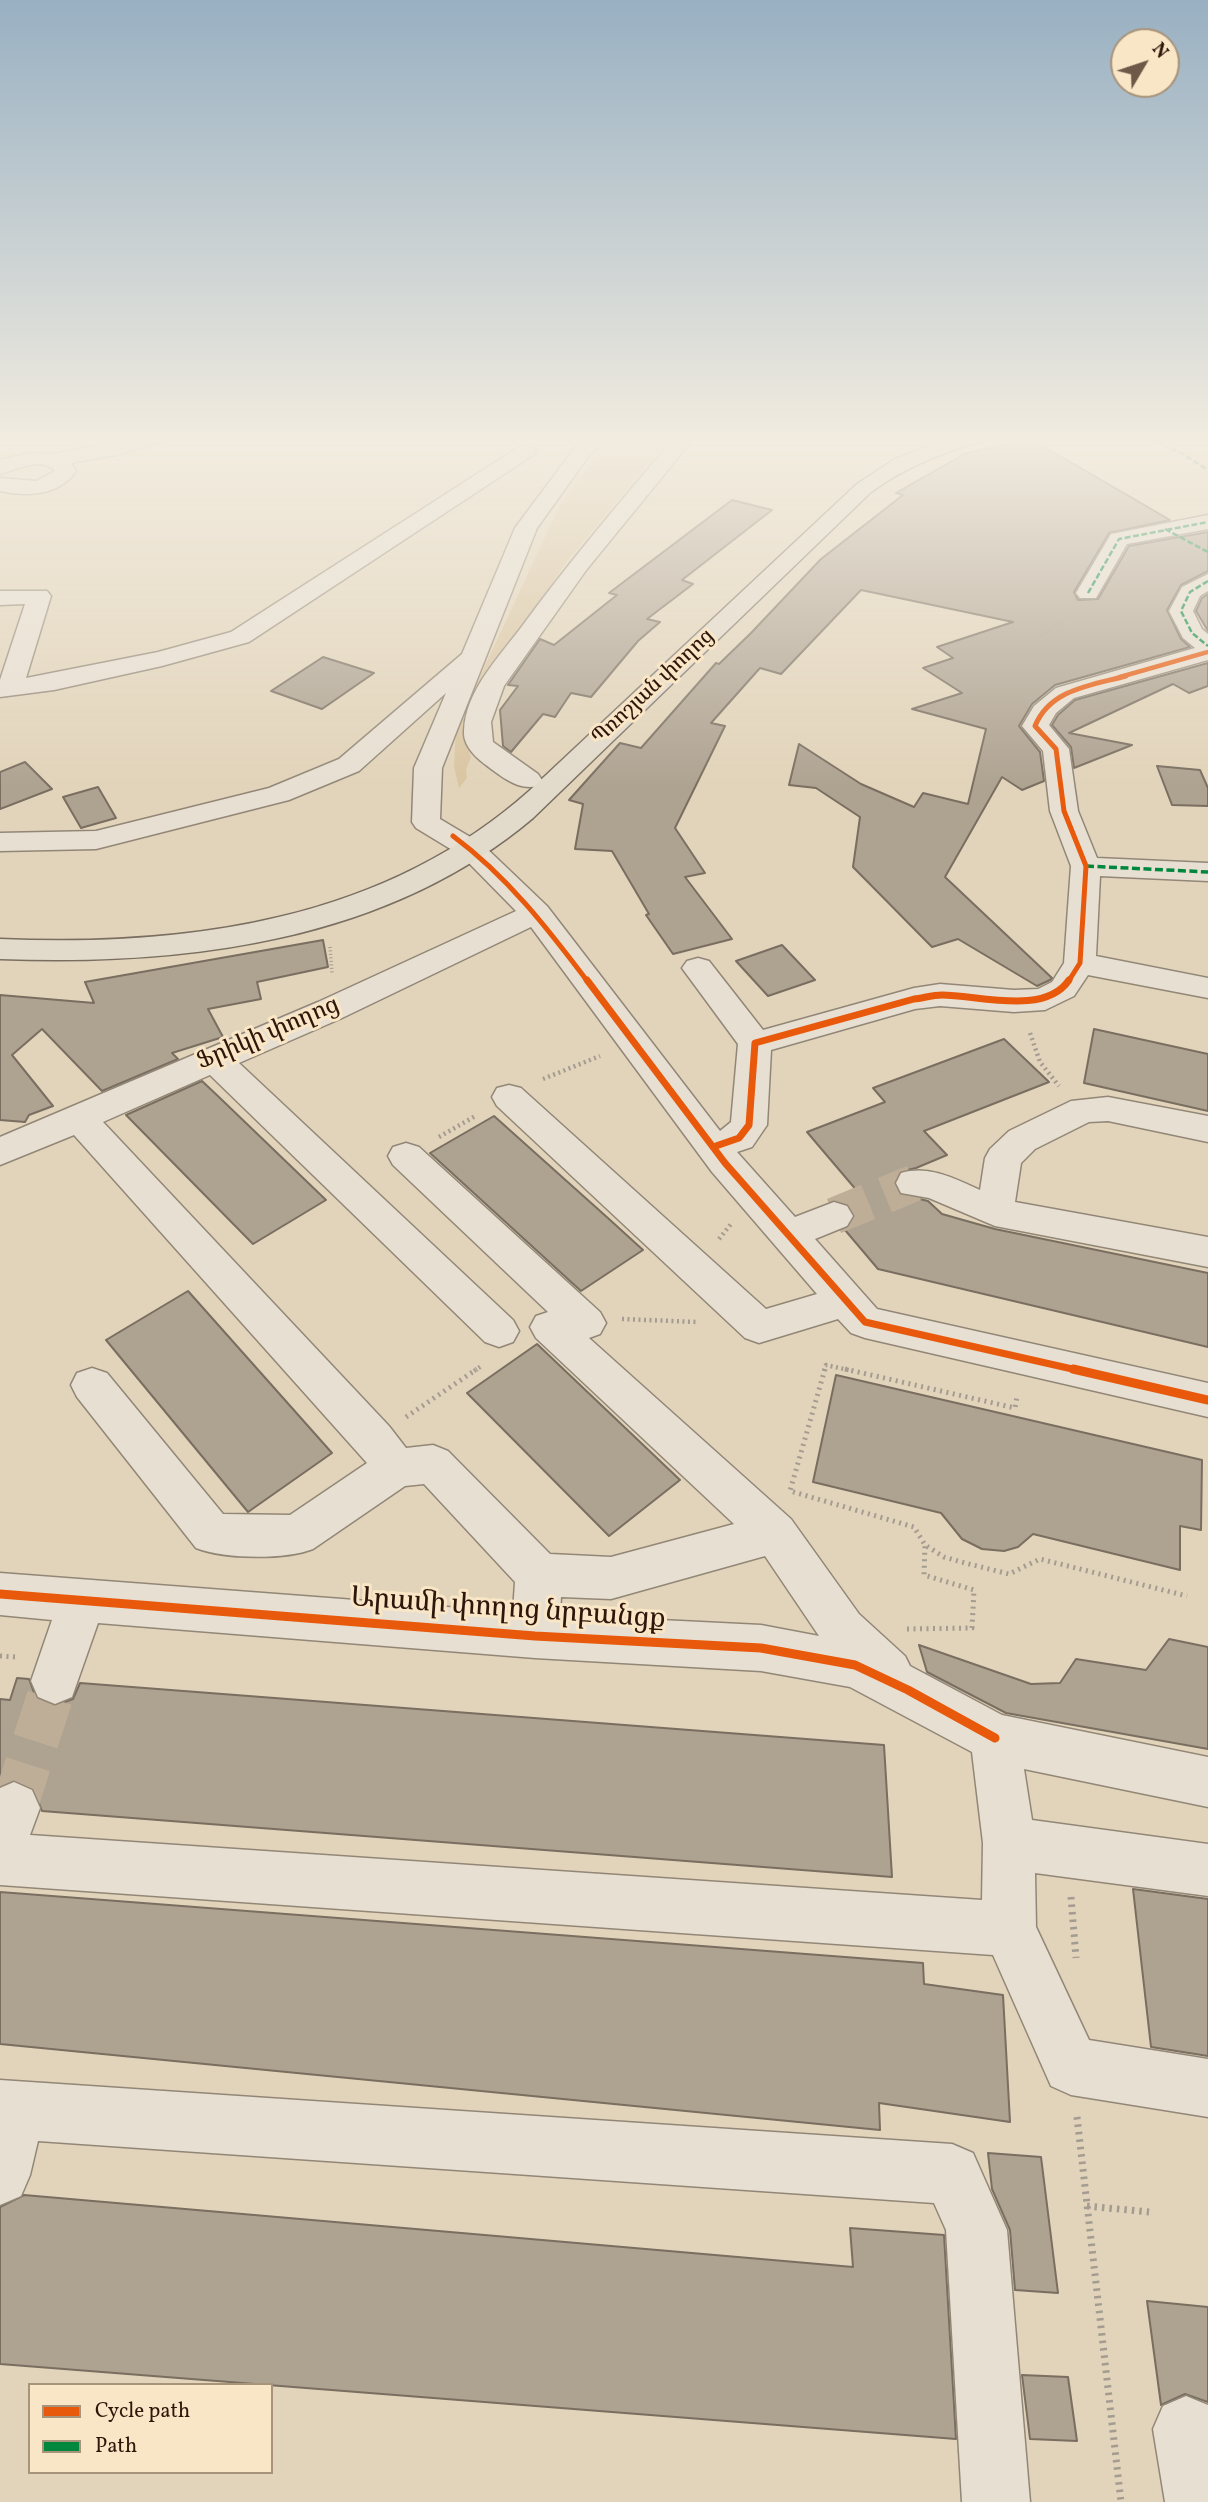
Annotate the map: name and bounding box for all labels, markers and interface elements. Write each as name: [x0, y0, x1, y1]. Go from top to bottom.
north arrow: [1110, 28, 1180, 98]
text: N: [1145, 37, 1174, 65]
street label: Պռոշյան փողոց: [588, 625, 720, 751]
street label: Ֆրիկի փողոց: [194, 992, 344, 1078]
street label: Արամի փողոց նրբանցք: [349, 1583, 667, 1639]
legend: [28, 2383, 273, 2474]
text: Cycle path: [95, 2397, 190, 2426]
text: Path: [95, 2432, 137, 2461]

